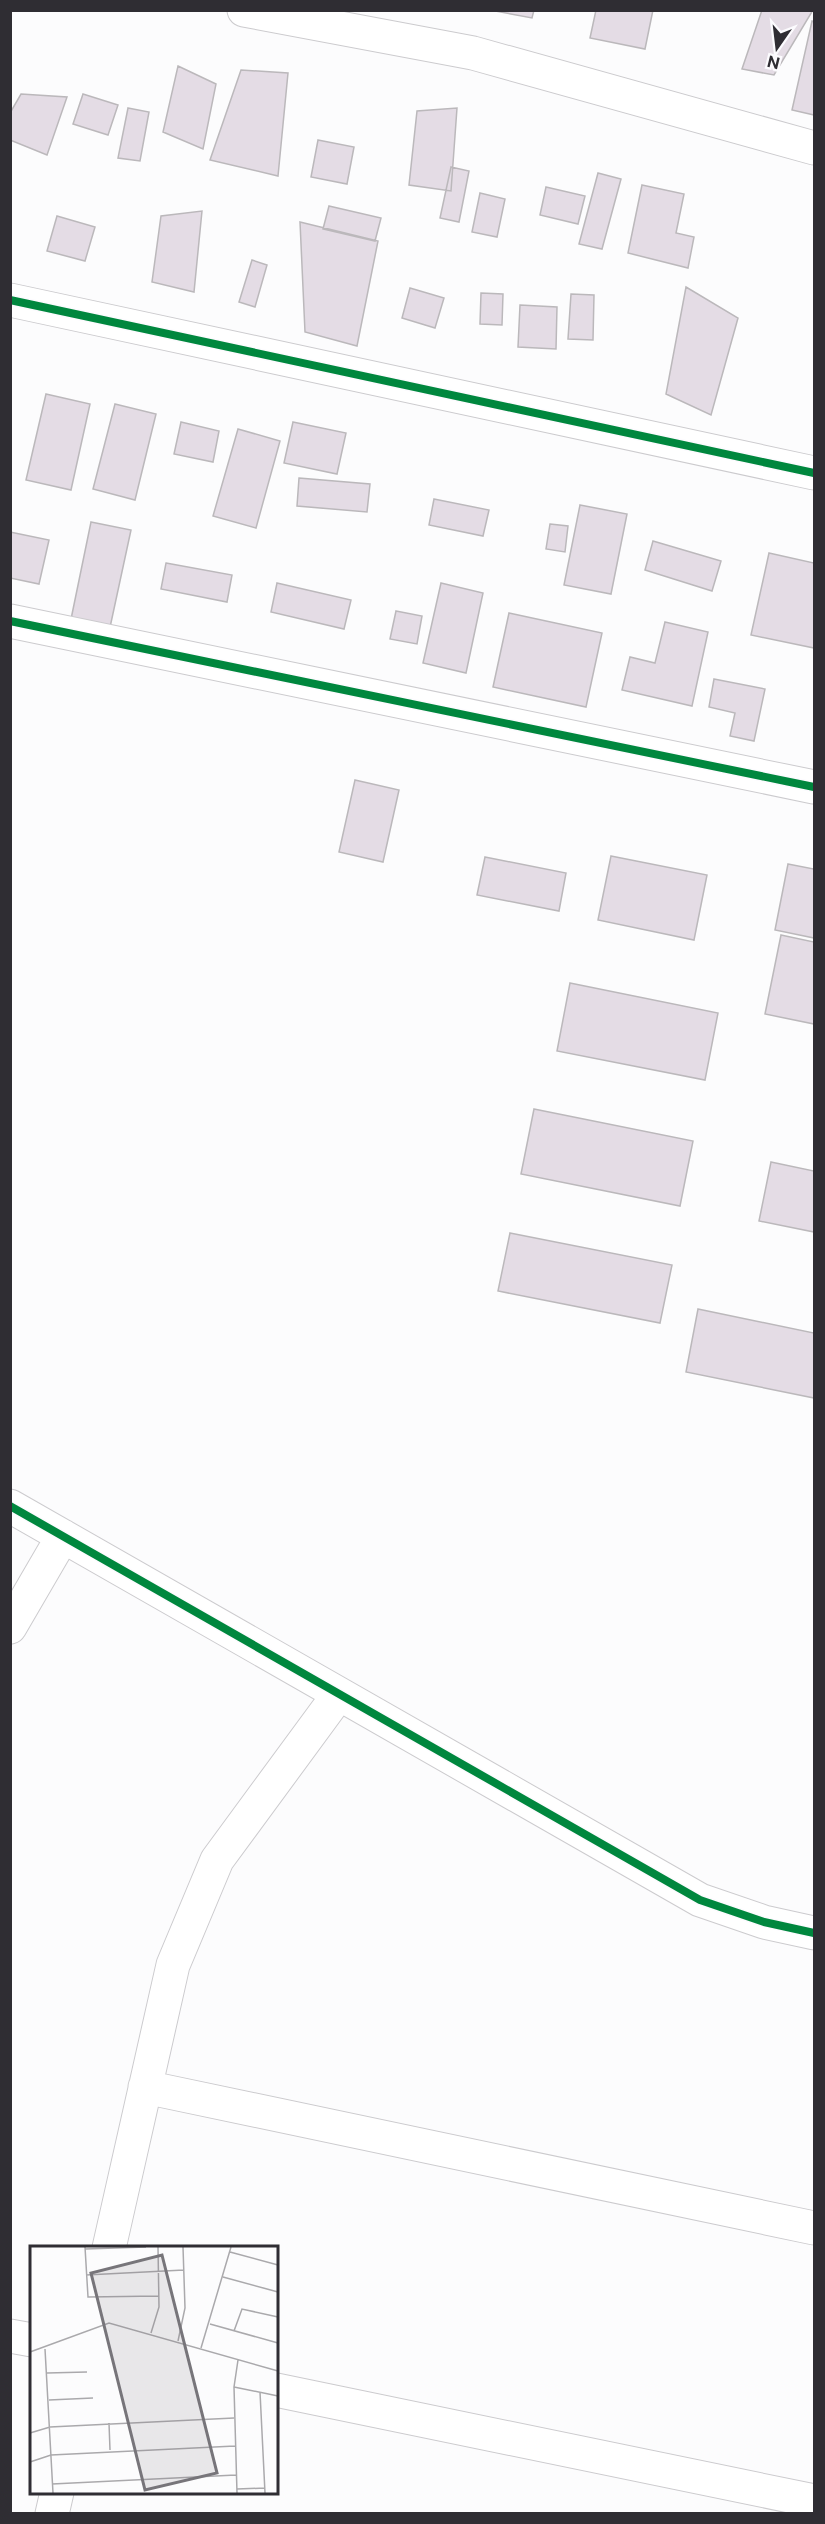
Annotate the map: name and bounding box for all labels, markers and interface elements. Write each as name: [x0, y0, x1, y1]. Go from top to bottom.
north arrow: [747, 18, 807, 78]
text: N: [765, 51, 782, 73]
inset map: [30, 2246, 278, 2494]

